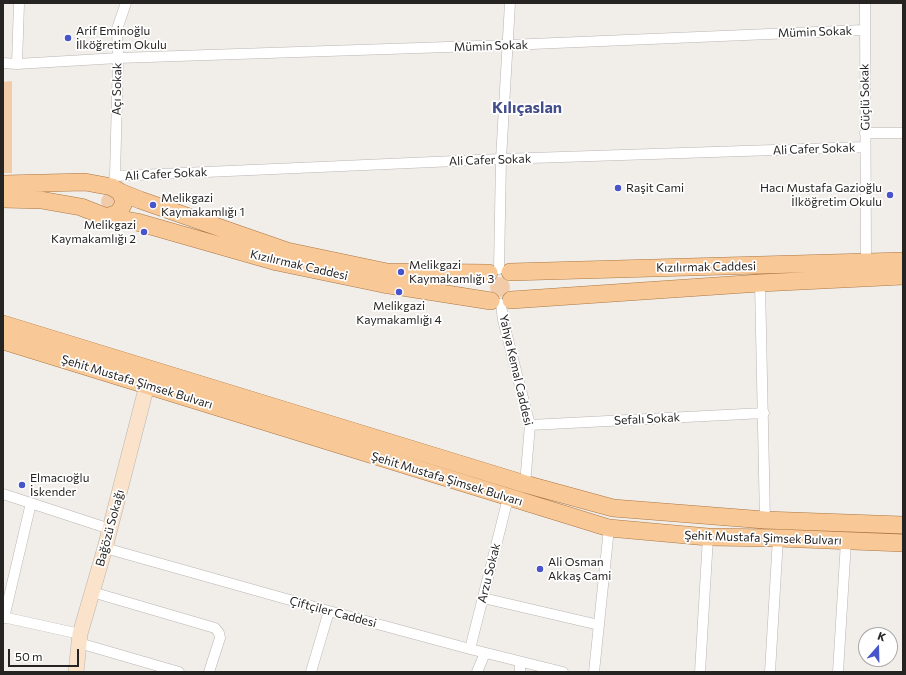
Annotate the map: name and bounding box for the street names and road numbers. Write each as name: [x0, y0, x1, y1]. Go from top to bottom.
street label: Mümin Sokak: [778, 24, 852, 40]
street label: Mümin Sokak: [454, 38, 528, 54]
street label: Açı Sokak: [109, 62, 125, 116]
street label: Güçlü Sokak: [857, 63, 873, 131]
street label: Ali Cafer Sokak: [772, 140, 856, 158]
street label: Ali Cafer Sokak: [448, 151, 532, 169]
street label: Ali Cafer Sokak: [124, 165, 208, 183]
street label: Kızılırmak Caddesi: [249, 247, 349, 283]
street label: Kızılırmak Caddesi: [656, 259, 756, 275]
street label: Yahya Kemal Caddesi: [496, 313, 536, 427]
street label: Şehit Mustafa Şimsek Bulvarı: [60, 352, 214, 412]
street label: Sefalı Sokak: [614, 410, 680, 428]
street label: Şehit Mustafa Şimsek Bulvarı: [370, 449, 524, 509]
street label: Bağözü Sokağı: [93, 488, 127, 568]
street label: Şehit Mustafa Şimsek Bulvarı: [684, 528, 842, 548]
street label: Arzu Sokak: [475, 541, 503, 605]
street label: Çiftçiler Caddesi: [288, 593, 378, 631]

